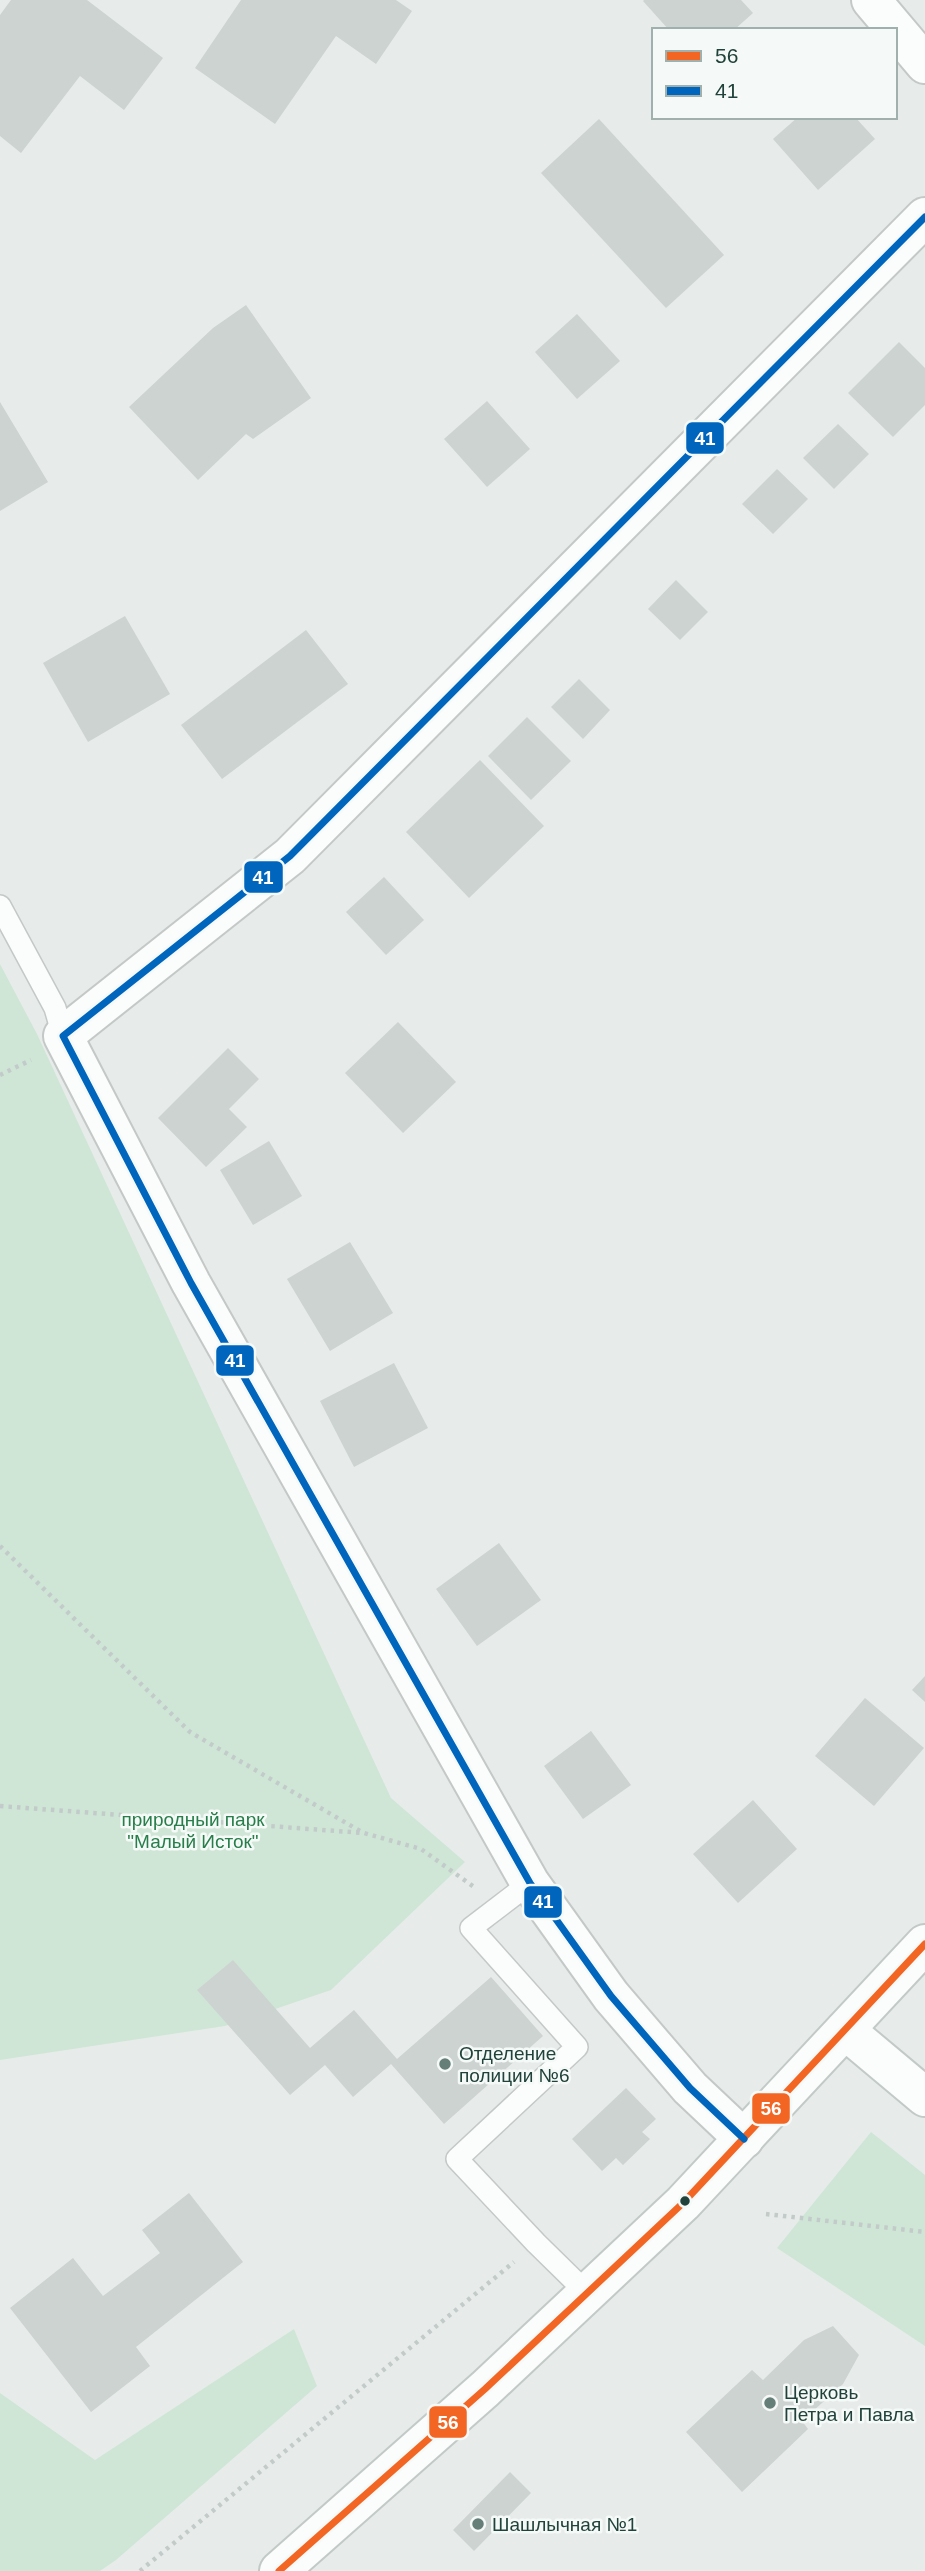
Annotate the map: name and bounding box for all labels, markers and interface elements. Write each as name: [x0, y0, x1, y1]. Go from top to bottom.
legend: [652, 28, 897, 119]
text: 56: [715, 44, 738, 67]
text: 41: [715, 79, 738, 102]
line badge: 41: [685, 421, 725, 455]
text: 41: [694, 428, 716, 449]
line badge: 41: [243, 860, 284, 894]
text: 41: [252, 867, 274, 888]
line badge: 41: [215, 1344, 255, 1377]
text: 41: [224, 1350, 246, 1371]
park label: природный парк "Малый Исток": [121, 1809, 265, 1852]
line badge: 41: [523, 1885, 563, 1919]
text: 41: [532, 1891, 554, 1912]
place label: Отделение полиции №6: [459, 2043, 569, 2086]
marker: Отделение полиции №6: [437, 2056, 453, 2072]
line badge: 56: [751, 2092, 791, 2125]
text: 56: [760, 2098, 782, 2119]
unlabelled marker: [678, 2194, 692, 2208]
place label: Церковь Петра и Павла: [784, 2382, 915, 2425]
marker: Церковь Петра и Павла: [762, 2395, 778, 2411]
line badge: 56: [428, 2405, 468, 2439]
text: 56: [437, 2412, 459, 2433]
place label: Шашлычная №1: [492, 2514, 637, 2535]
marker: Шашлычная №1: [470, 2516, 486, 2532]

